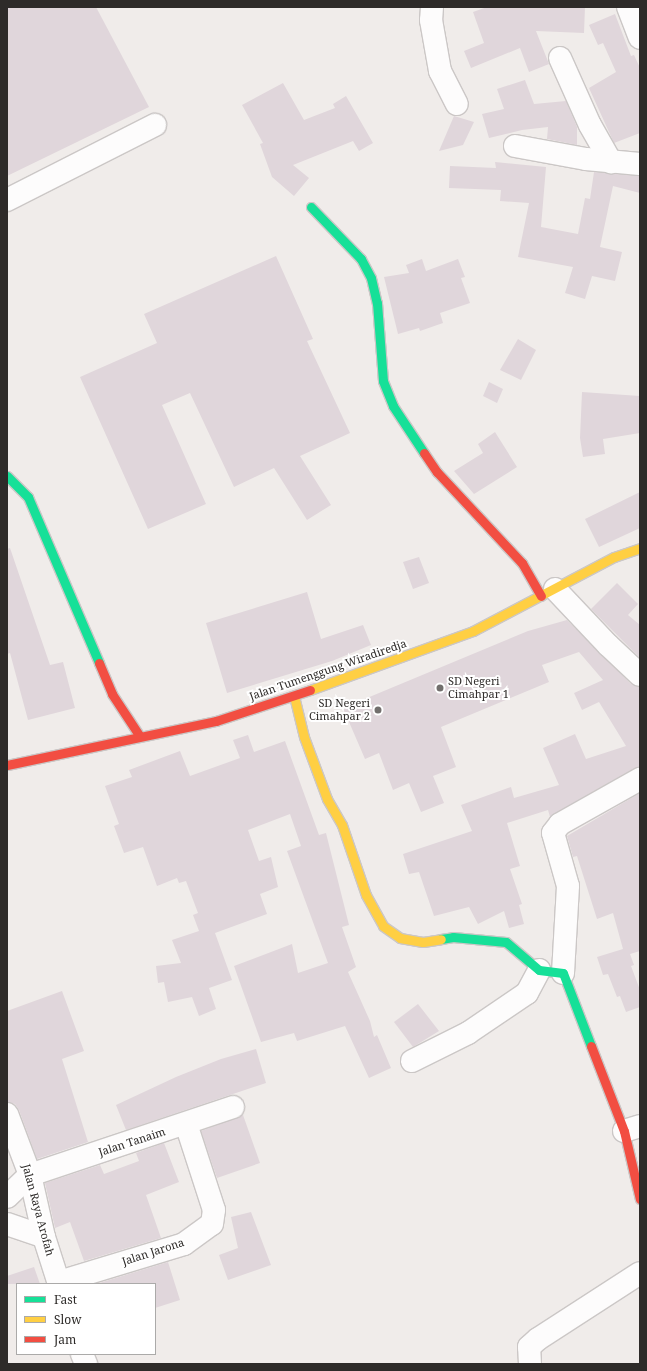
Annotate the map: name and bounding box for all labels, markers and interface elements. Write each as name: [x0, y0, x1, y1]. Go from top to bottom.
street label: Jalan Tumenggung Wiradiredja: [248, 637, 408, 703]
place label: SD Negeri Cimahpar 1: [448, 675, 509, 701]
marker: SD Negeri Cimahpar 1: [435, 683, 445, 693]
place label: SD Negeri Cimahpar 2: [309, 697, 370, 723]
marker: SD Negeri Cimahpar 2: [373, 705, 383, 715]
street label: Jalan Tanaim: [97, 1125, 167, 1159]
street label: Jalan Raya Arofah: [19, 1163, 57, 1257]
street label: Jalan Jarona: [120, 1236, 186, 1268]
legend: [16, 1283, 156, 1355]
text: Fast: [54, 1291, 77, 1308]
text: Slow: [54, 1311, 82, 1328]
text: Jam: [54, 1331, 76, 1348]

